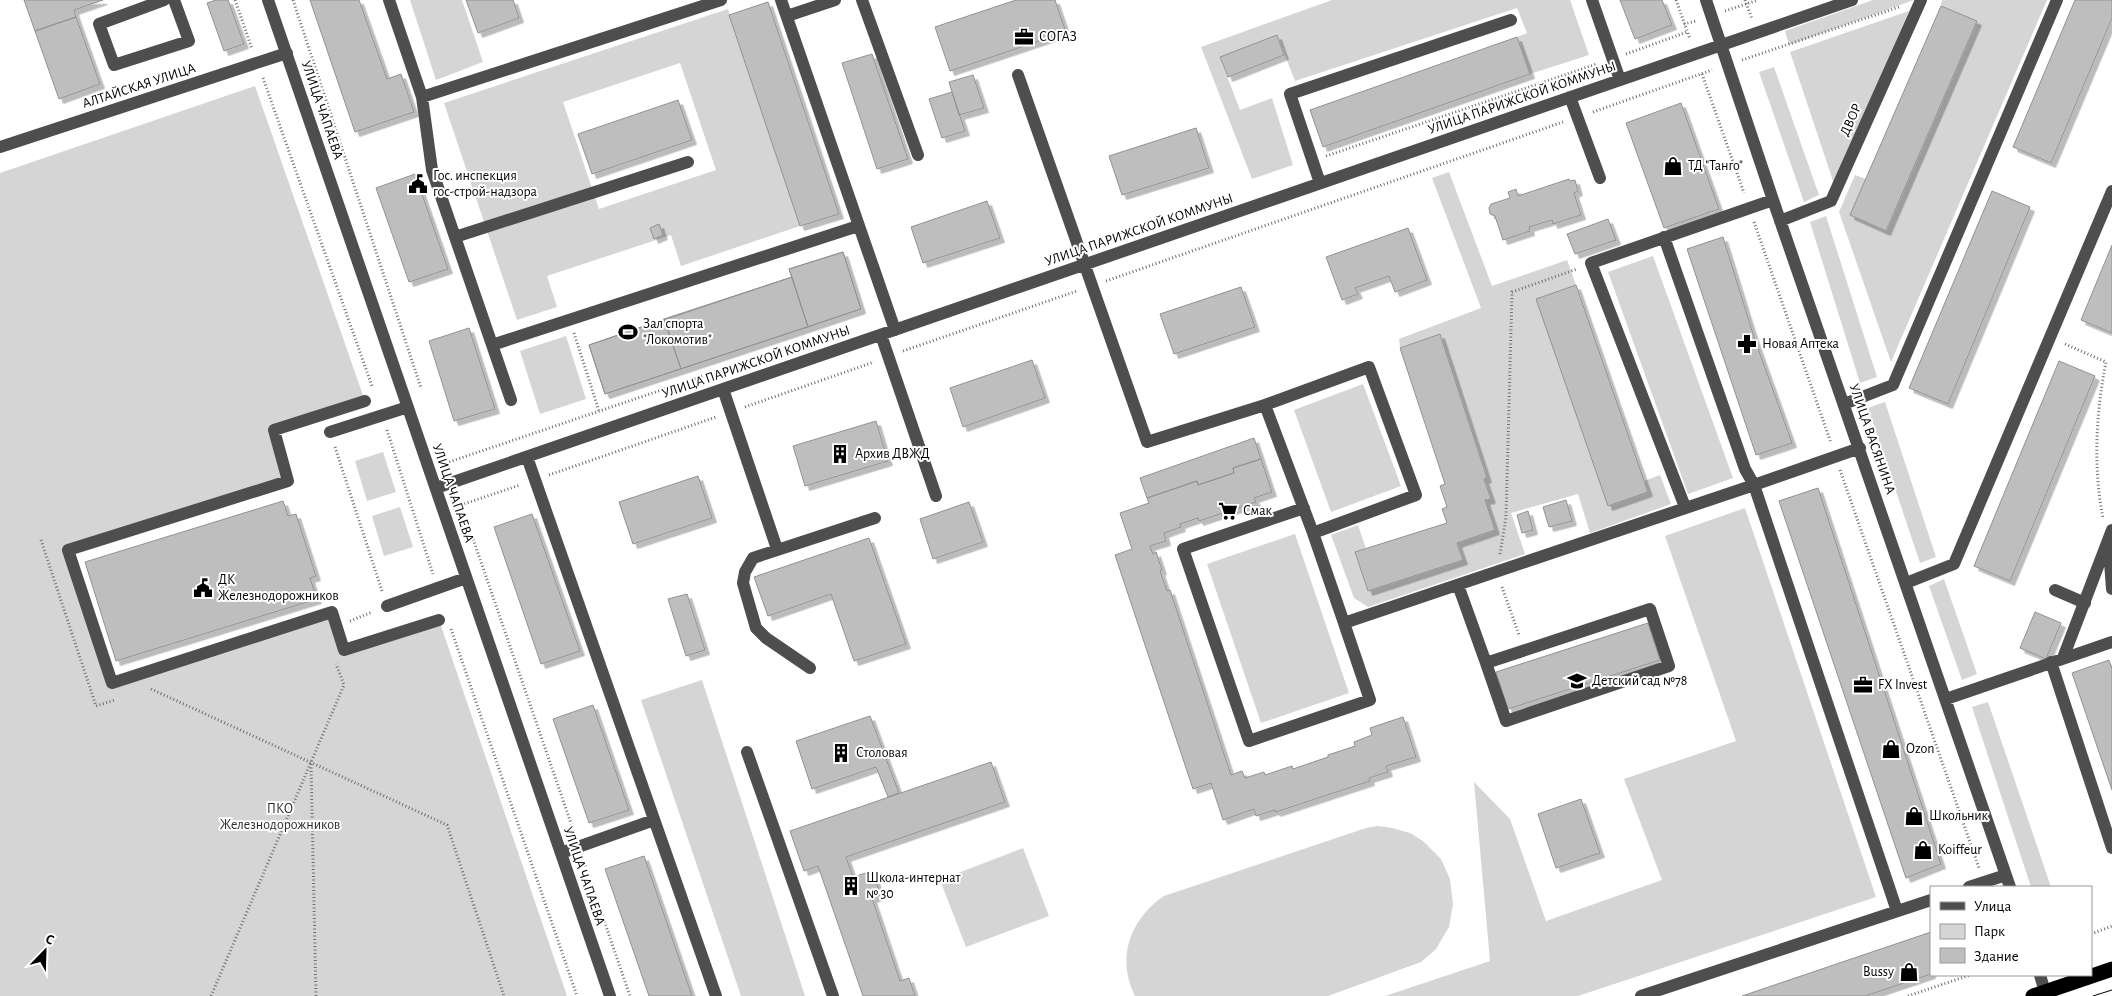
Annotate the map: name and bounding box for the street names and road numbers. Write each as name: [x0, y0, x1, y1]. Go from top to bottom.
street label: УЛИЦА ПАРИЖСКОЙ КОММУНЫ: [1426, 58, 1618, 137]
street label: УЛИЦА ЧАПАЕВА: [299, 59, 345, 161]
street label: АЛТАЙСКАЯ УЛИЦА: [80, 60, 197, 111]
street label: ДВОР: [1838, 102, 1864, 138]
street label: УЛИЦА ПАРИЖСКОЙ КОММУНЫ: [1043, 190, 1235, 269]
street label: УЛИЦА ПАРИЖСКОЙ КОММУНЫ: [660, 322, 852, 401]
street label: УЛИЦА ВАСЯНИНА: [1847, 382, 1897, 496]
street label: УЛИЦА ЧАПАЕВА: [430, 442, 476, 544]
street label: УЛИЦА ЧАПАЕВА: [561, 825, 607, 927]

